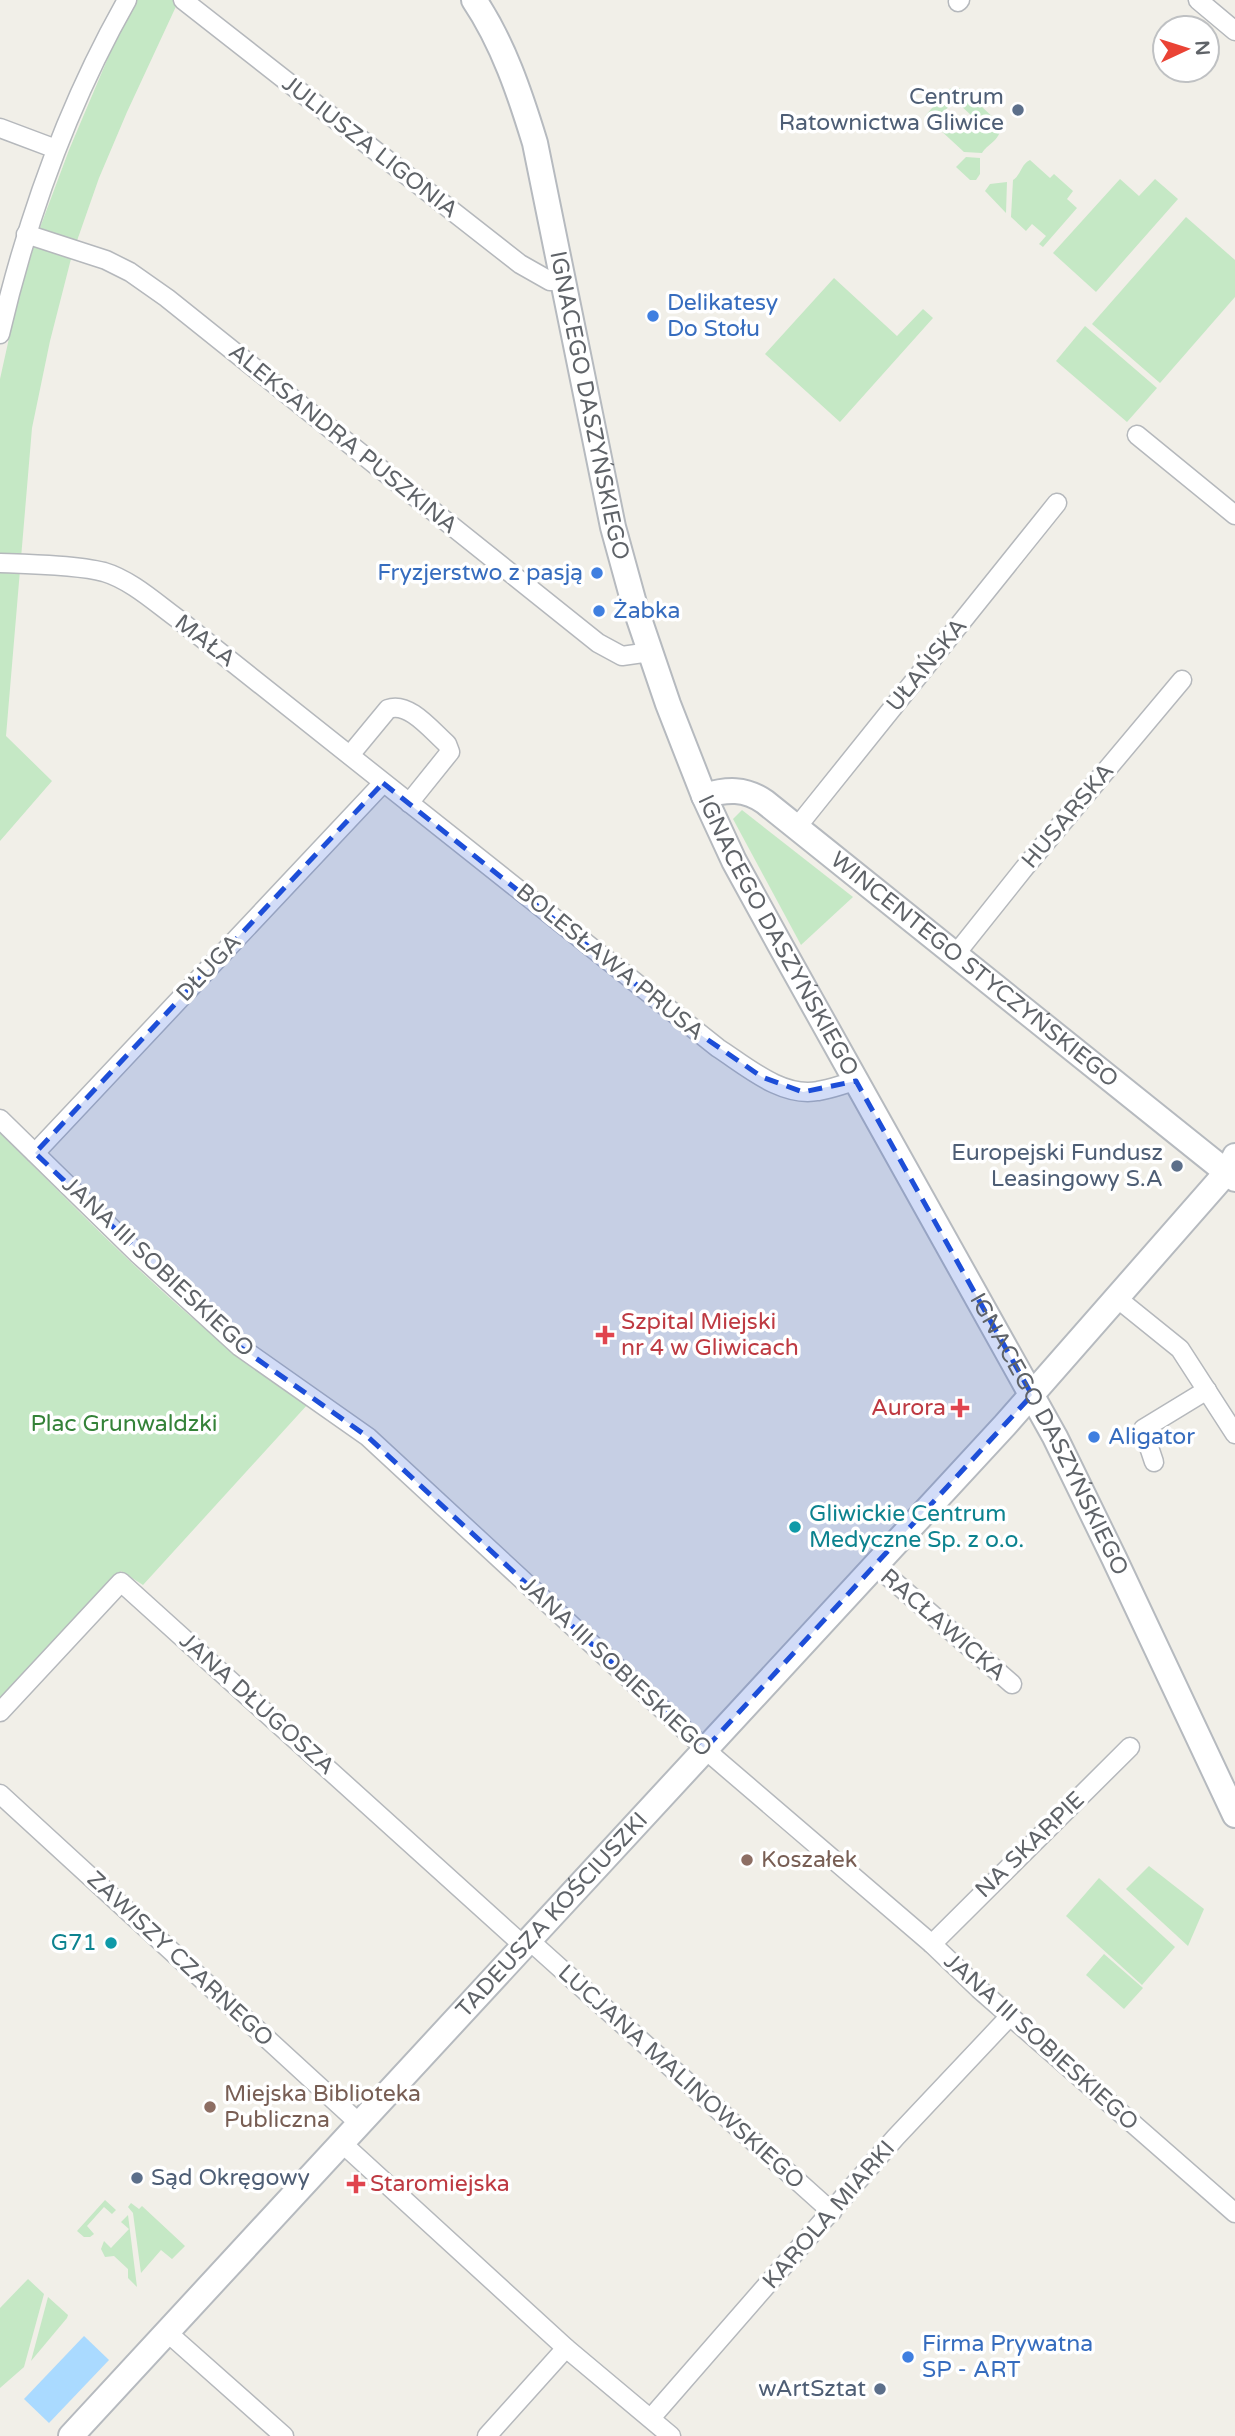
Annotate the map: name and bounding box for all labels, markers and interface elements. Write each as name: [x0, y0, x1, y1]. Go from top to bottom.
north arrow: [1151, 14, 1221, 84]
text: N: [1190, 40, 1213, 56]
street label: JULIUSZA LIGONIA: [276, 70, 464, 224]
place label: Centrum Ratownictwa Gliwice: [779, 83, 1004, 137]
marker: Centrum Ratownictwa Gliwice: [1010, 102, 1026, 118]
street label: IGNACEGO DASZYŃSKIEGO: [543, 249, 635, 563]
place label: Delikatesy Do Stołu: [667, 289, 778, 343]
marker: Delikatesy Do Stołu: [645, 308, 661, 324]
street label: ALEKSANDRA PUSZKINA: [223, 338, 463, 540]
place label: Fryzjerstwo z pasją: [377, 559, 583, 587]
marker: Fryzjerstwo z pasją: [589, 565, 605, 581]
place label: Żabka: [613, 597, 680, 625]
marker: Żabka: [591, 603, 607, 619]
street label: MAŁA: [169, 609, 241, 673]
street label: UŁAŃSKA: [881, 613, 973, 717]
street label: HUSARSKA: [1016, 758, 1120, 874]
street label: IGNACEGO DASZYŃSKIEGO: [691, 791, 864, 1081]
street label: WINCENTEGO STYCZYŃSKIEGO: [825, 846, 1124, 1094]
street label: BOLESŁAWA PRUSA: [510, 878, 710, 1046]
street label: DŁUGA: [171, 928, 247, 1008]
place label: Europejski Fundusz Leasingowy S.A: [951, 1139, 1163, 1193]
marker: Europejski Fundusz Leasingowy S.A: [1169, 1158, 1185, 1174]
street label: JANA III SOBIESKIEGO: [56, 1171, 260, 1363]
street label: IGNACEGO DASZYŃSKIEGO: [964, 1288, 1134, 1580]
place label: Szpital Miejski nr 4 w Gliwicach: [621, 1308, 799, 1362]
marker: Szpital Miejski nr 4 w Gliwicach: [595, 1325, 615, 1345]
place label: Aurora: [871, 1394, 946, 1422]
marker: Aurora: [952, 1400, 968, 1416]
park label: Plac Grunwaldzki: [30, 1410, 218, 1438]
place label: Aligator: [1108, 1423, 1195, 1451]
marker: Aligator: [1086, 1429, 1102, 1445]
place label: Gliwickie Centrum Medyczne Sp. z o.o.: [809, 1500, 1024, 1554]
marker: Gliwickie Centrum Medyczne Sp. z o.o.: [787, 1519, 803, 1535]
street label: RACŁAWICKA: [875, 1563, 1011, 1687]
street label: JANA III SOBIESKIEGO: [514, 1571, 718, 1763]
street label: JANA DŁUGOSZA: [174, 1627, 340, 1781]
street label: NA SKARPIE: [970, 1786, 1090, 1904]
street label: TADEUSZA KOŚCIUSZKI: [450, 1807, 654, 2024]
place label: Koszałek: [761, 1846, 857, 1874]
marker: Koszałek: [739, 1852, 755, 1868]
street label: ZAWISZY CZARNEGO: [81, 1865, 279, 2053]
place label: G71: [51, 1929, 97, 1957]
marker: G71: [103, 1935, 119, 1951]
street label: JANA III SOBIESKIEGO: [938, 1947, 1144, 2137]
street label: LUCJANA MALINOWSKIEGO: [552, 1959, 810, 2195]
place label: Miejska Biblioteka Publiczna: [224, 2080, 421, 2134]
marker: Miejska Biblioteka Publiczna: [202, 2099, 218, 2115]
street label: KAROLA MIARKI: [757, 2135, 901, 2295]
place label: Sąd Okręgowy: [151, 2164, 310, 2192]
marker: Sąd Okręgowy: [129, 2170, 145, 2186]
place label: Staromiejska: [370, 2170, 510, 2198]
marker: Staromiejska: [348, 2176, 364, 2192]
place label: Firma Prywatna SP - ART: [922, 2330, 1093, 2384]
marker: Firma Prywatna SP - ART: [900, 2349, 916, 2365]
place label: wArtSztat: [758, 2375, 866, 2403]
marker: wArtSztat: [872, 2381, 888, 2397]

